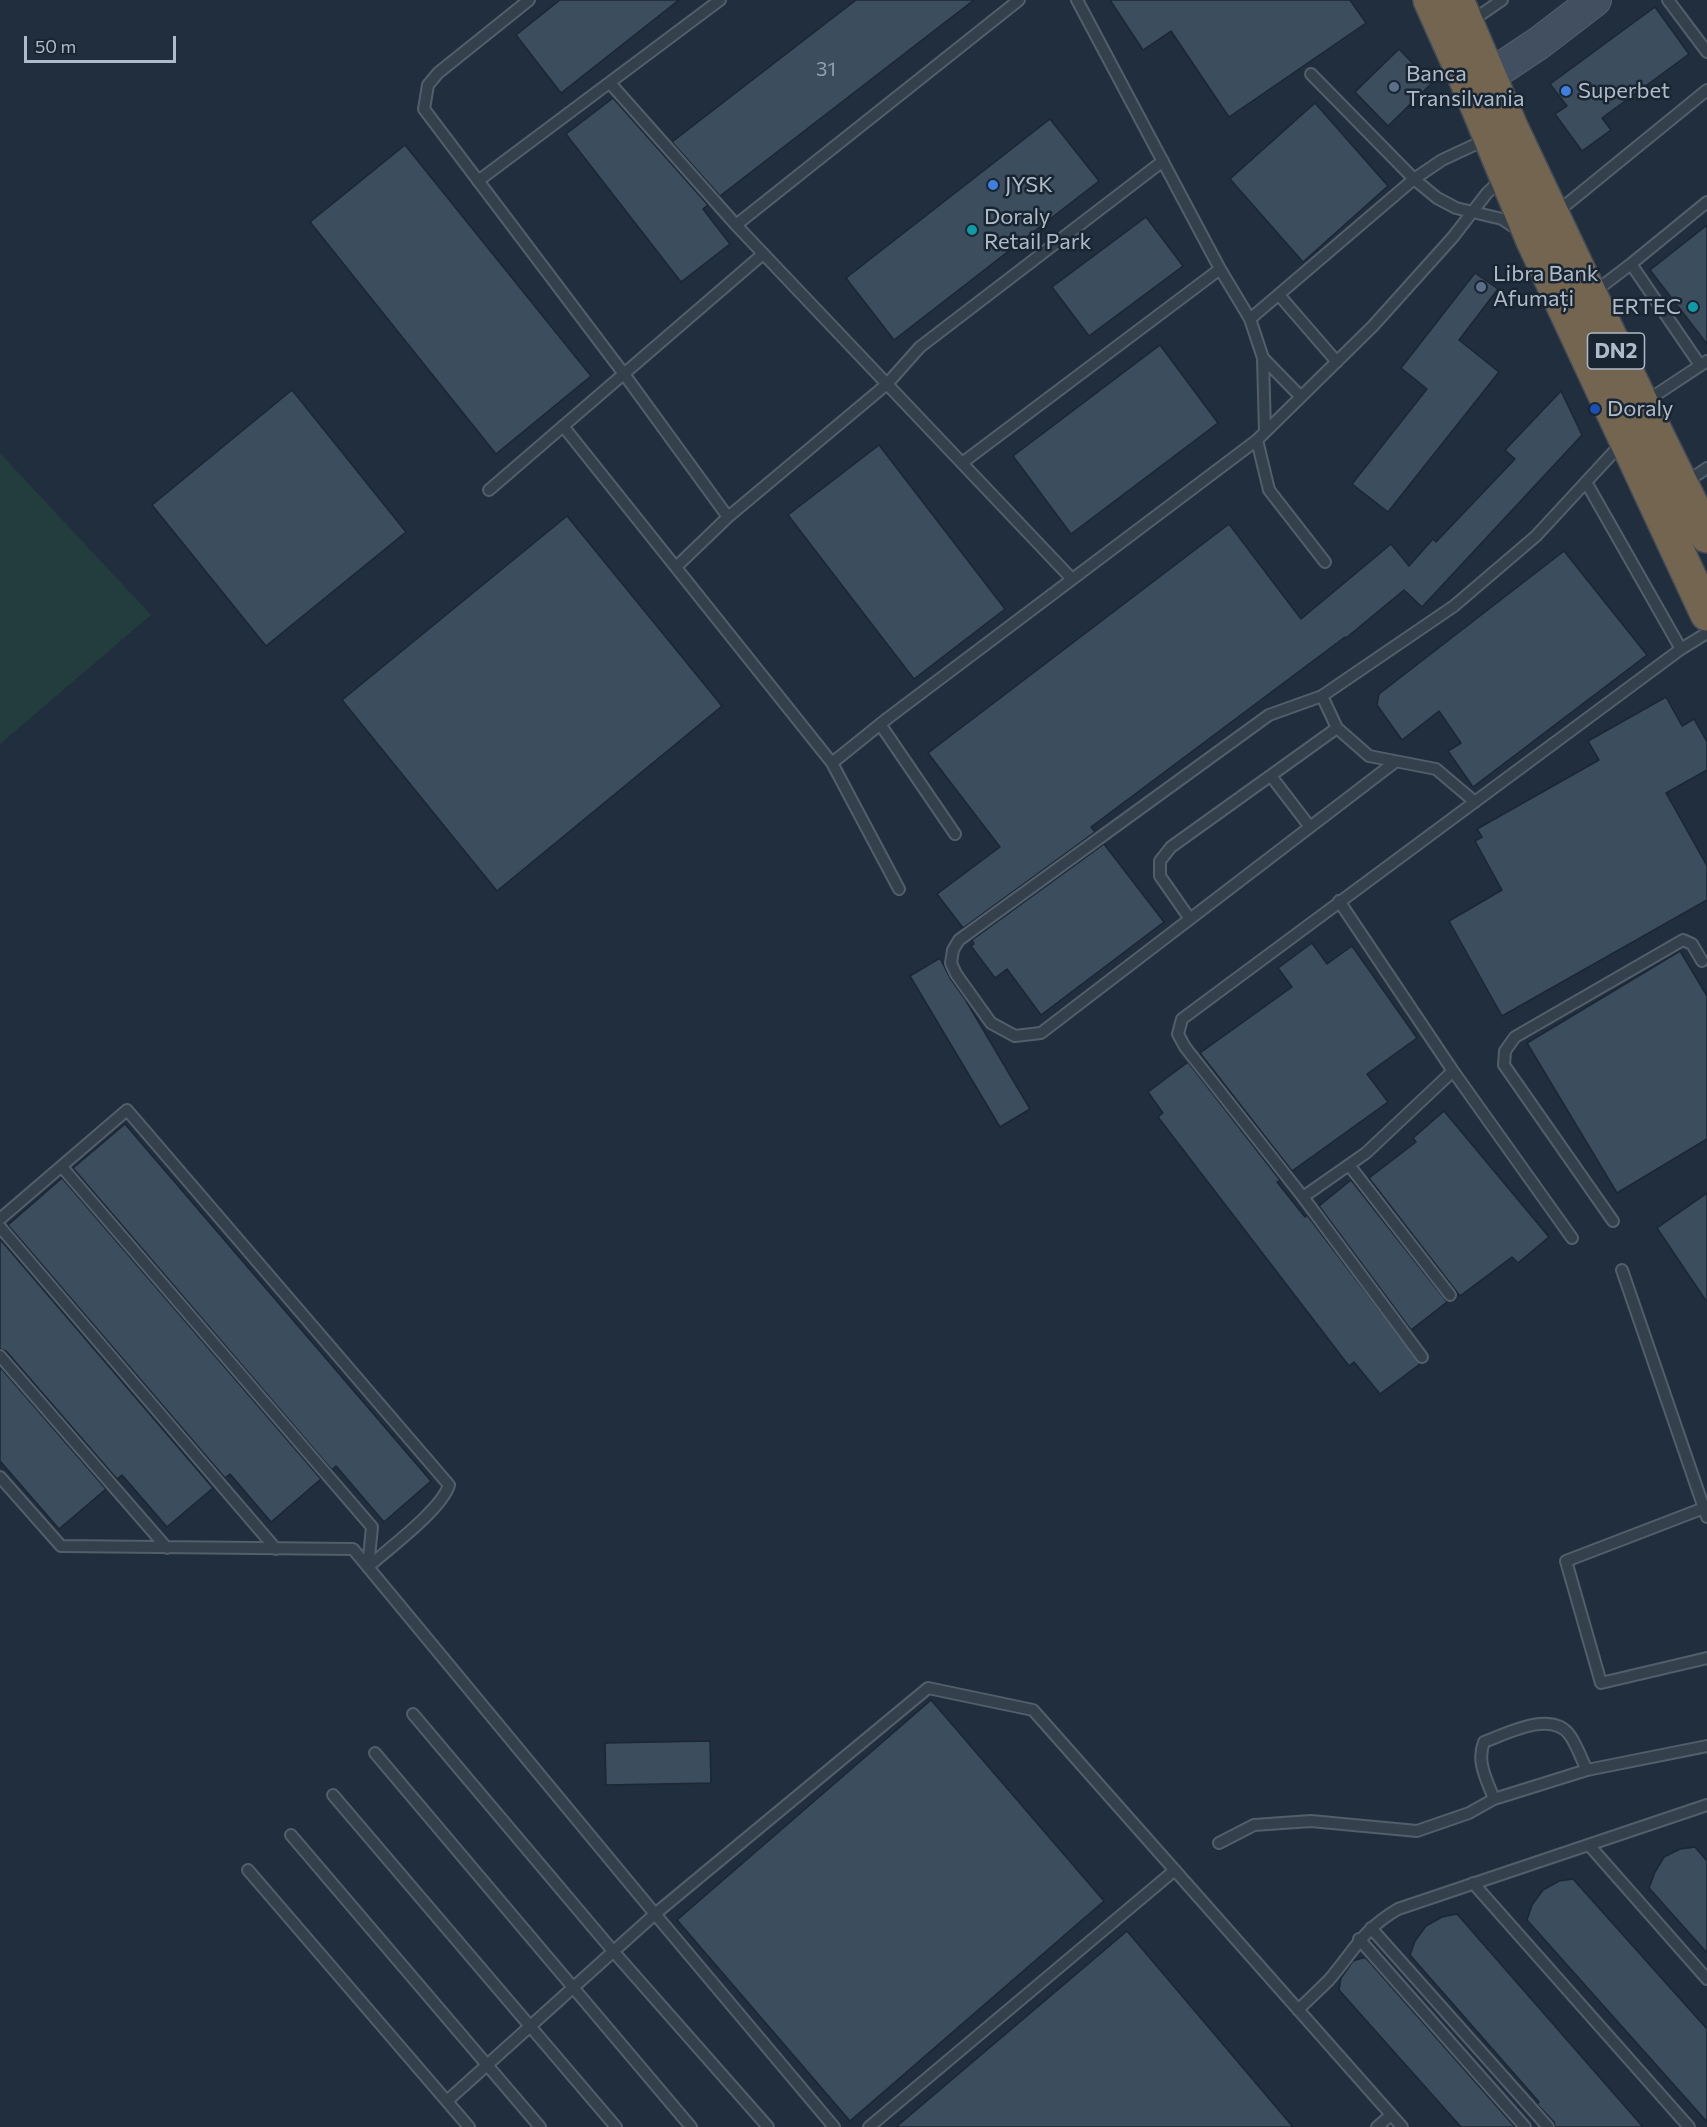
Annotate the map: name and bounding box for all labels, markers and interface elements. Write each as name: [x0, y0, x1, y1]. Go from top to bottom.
scale bar: [27, 24, 178, 62]
text: 50 m: [35, 35, 76, 57]
house number: 31: [816, 57, 836, 81]
place label: Banca Transilvania: [1406, 61, 1525, 112]
place label: Superbet: [1578, 78, 1670, 104]
marker: Banca Transilvania: [1387, 80, 1401, 94]
marker: Superbet: [1559, 84, 1573, 98]
place label: JYSK: [1005, 172, 1053, 198]
marker: JYSK: [986, 178, 1000, 192]
place label: Doraly Retail Park: [984, 204, 1091, 255]
marker: Doraly Retail Park: [965, 223, 979, 237]
place label: Libra Bank Afumați: [1493, 261, 1599, 312]
marker: Libra Bank Afumați: [1474, 280, 1488, 294]
place label: ERTEC: [1611, 294, 1681, 320]
marker: ERTEC: [1686, 300, 1700, 314]
road number: DN2: [1588, 333, 1644, 369]
place label: Doraly: [1607, 396, 1673, 422]
marker: Doraly: [1588, 402, 1602, 416]

